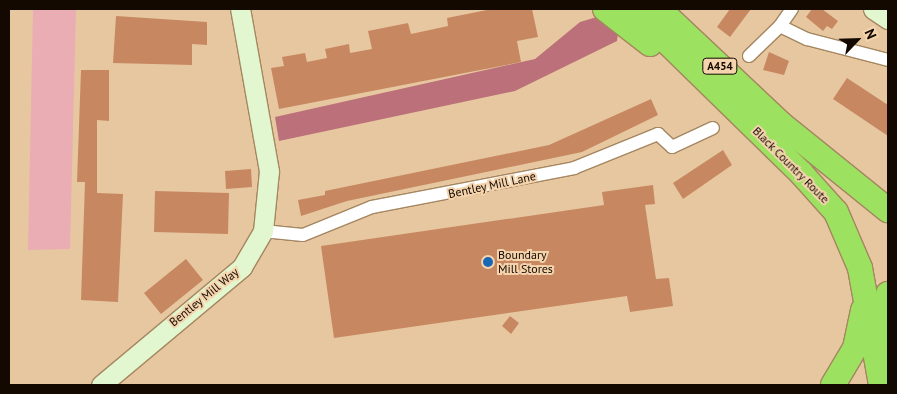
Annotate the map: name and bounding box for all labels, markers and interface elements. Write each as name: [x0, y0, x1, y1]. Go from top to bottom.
north arrow: [832, 15, 882, 65]
text: N: [861, 26, 881, 42]
road number: A454: [701, 58, 739, 74]
street label: Black Country Route: [749, 123, 833, 207]
street label: Bentley Mill Lane: [447, 169, 537, 201]
place label: Boundary Mill Stores: [498, 248, 553, 276]
marker: Boundary Mill Stores: [482, 256, 494, 268]
street label: Bentley Mill Way: [166, 264, 242, 330]

